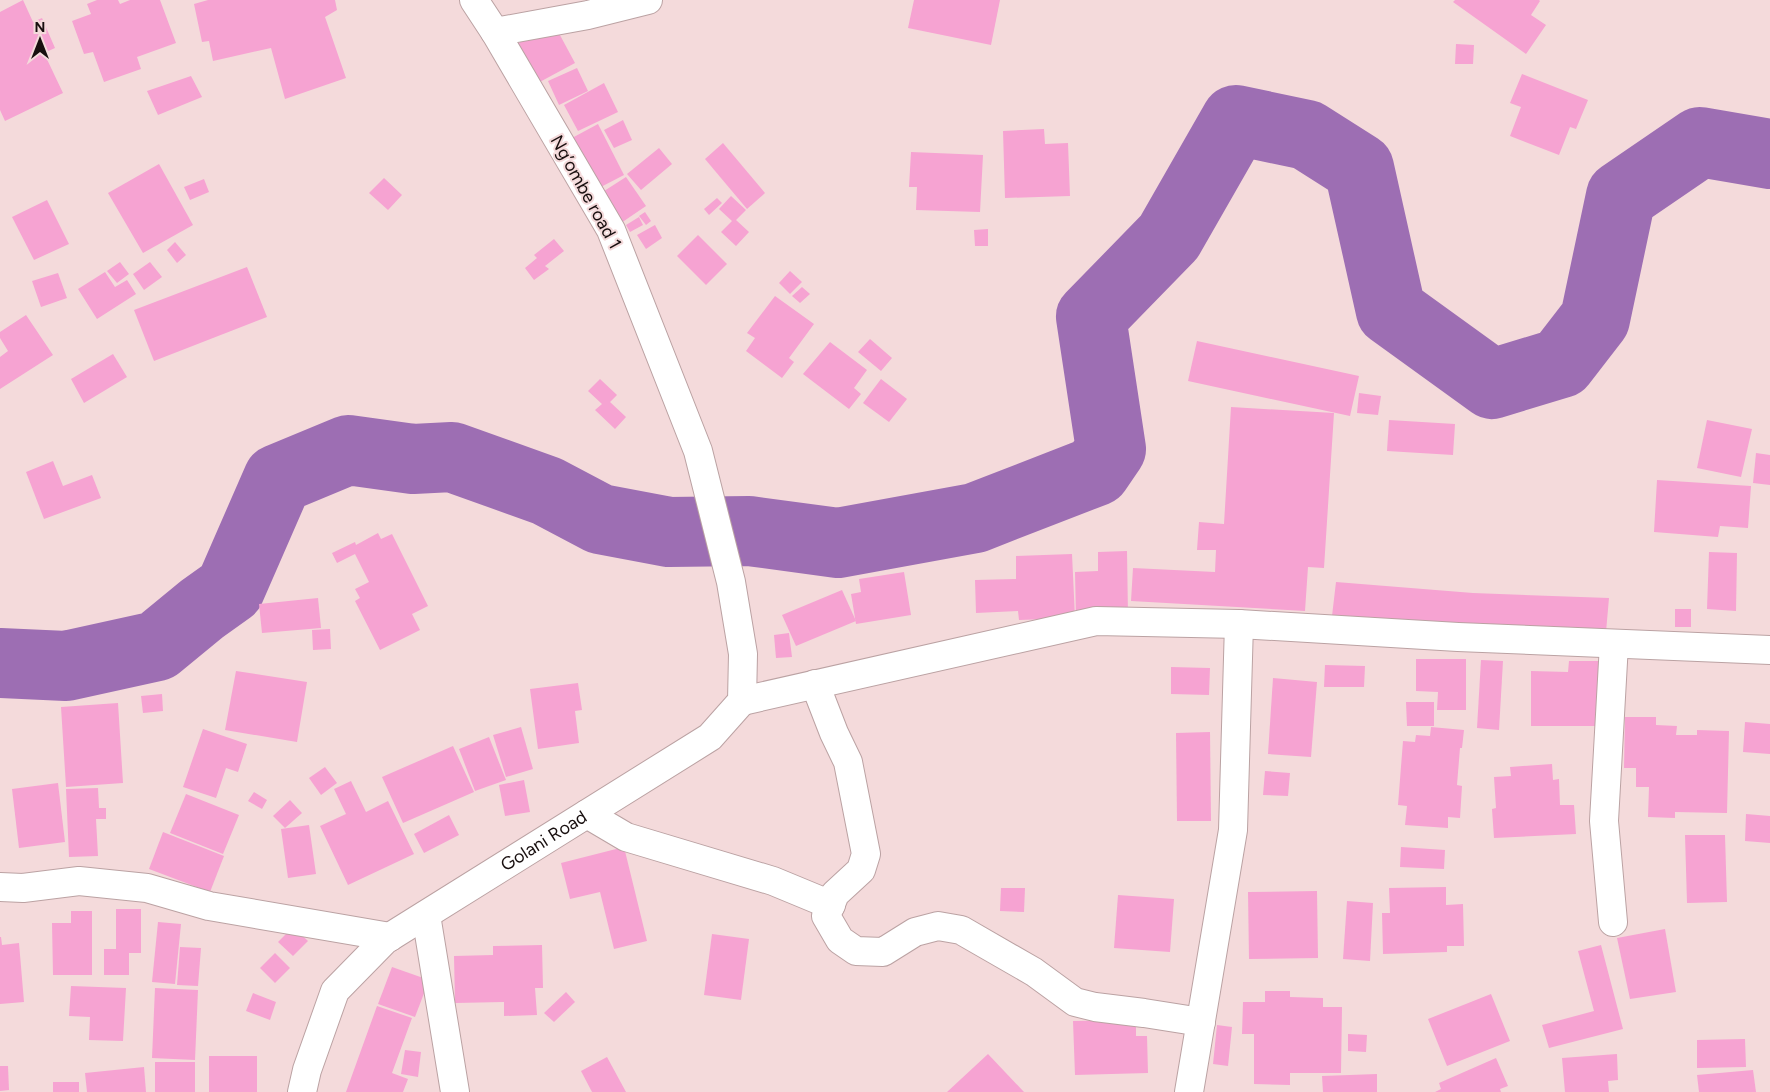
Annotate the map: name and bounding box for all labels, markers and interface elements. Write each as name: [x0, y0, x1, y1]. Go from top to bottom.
north arrow: [15, 15, 65, 65]
text: N: [35, 19, 45, 36]
street label: Ng’ombe road 1: [546, 131, 626, 253]
street label: Golani Road: [497, 806, 591, 876]

